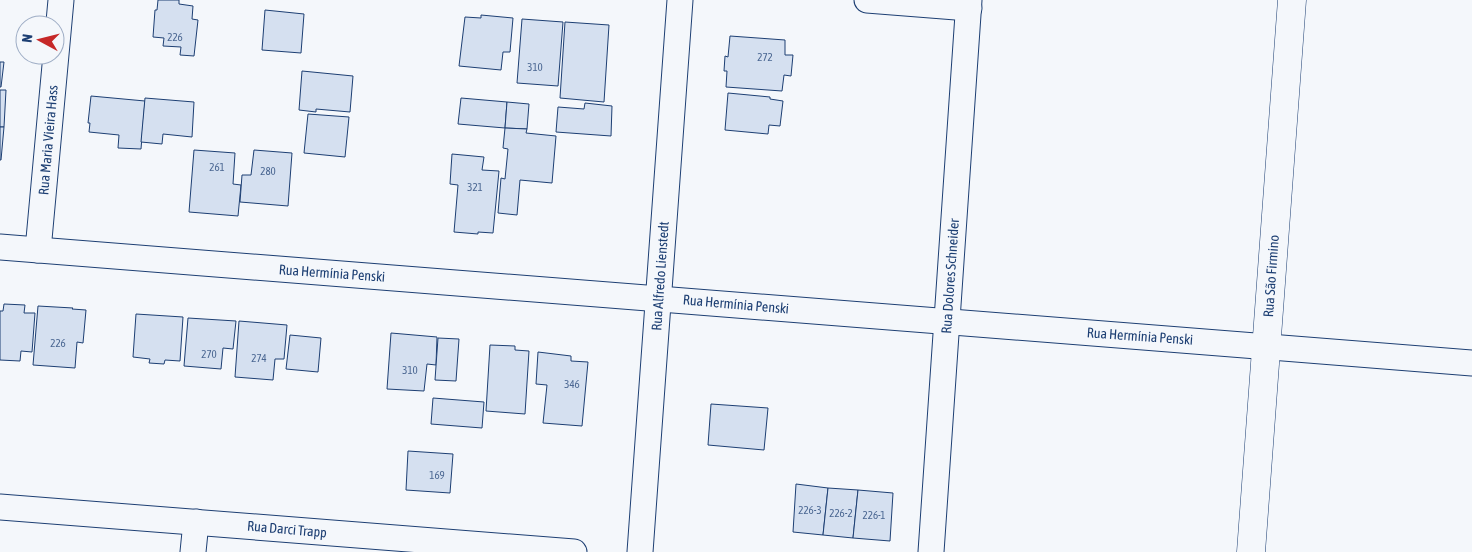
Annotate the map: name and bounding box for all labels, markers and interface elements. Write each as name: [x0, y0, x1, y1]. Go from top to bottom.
north arrow: [15, 15, 65, 65]
house number: 226: [167, 31, 183, 43]
text: N: [19, 33, 36, 43]
house number: 272: [757, 51, 773, 63]
house number: 310: [527, 61, 543, 73]
street label: Rua Maria Vieira Hass: [35, 84, 61, 196]
house number: 261: [209, 161, 225, 173]
house number: 280: [260, 165, 276, 177]
house number: 321: [467, 181, 483, 193]
street label: Rua Dolores Schneider: [938, 217, 962, 334]
street label: Rua Alfredo Lienstedt: [648, 221, 672, 331]
street label: Rua São Firmino: [1260, 234, 1282, 318]
street label: Rua Hermínia Penski: [278, 261, 386, 285]
street label: Rua Hermínia Penski: [682, 291, 790, 317]
street label: Rua Hermínia Penski: [1086, 324, 1194, 348]
house number: 226: [50, 337, 66, 349]
house number: 270: [201, 348, 217, 360]
house number: 274: [251, 352, 267, 364]
house number: 310: [402, 364, 418, 376]
house number: 346: [564, 378, 580, 390]
house number: 169: [429, 469, 445, 481]
house number: 226-3: [798, 504, 822, 516]
house number: 226-2: [829, 507, 853, 519]
house number: 226-1: [863, 509, 885, 521]
street label: Rua Darci Trapp: [246, 518, 328, 540]

